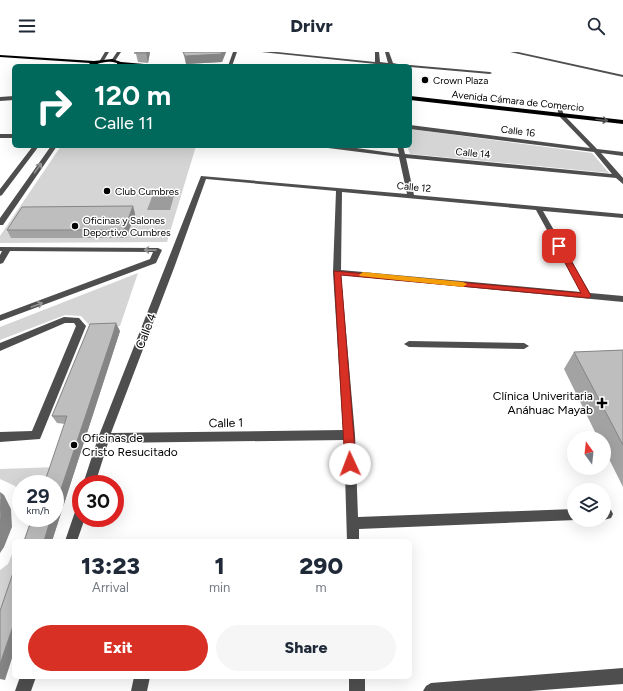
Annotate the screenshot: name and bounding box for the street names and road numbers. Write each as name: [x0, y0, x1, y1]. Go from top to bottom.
street label: Avenida Cámara de Comercio: [451, 88, 585, 114]
street label: Calle 16: [500, 122, 536, 140]
street label: Calle 14: [455, 145, 491, 161]
street label: Calle 12: [396, 179, 432, 195]
street label: Calle 4: [133, 311, 159, 351]
street label: Calle 1: [209, 416, 243, 430]

